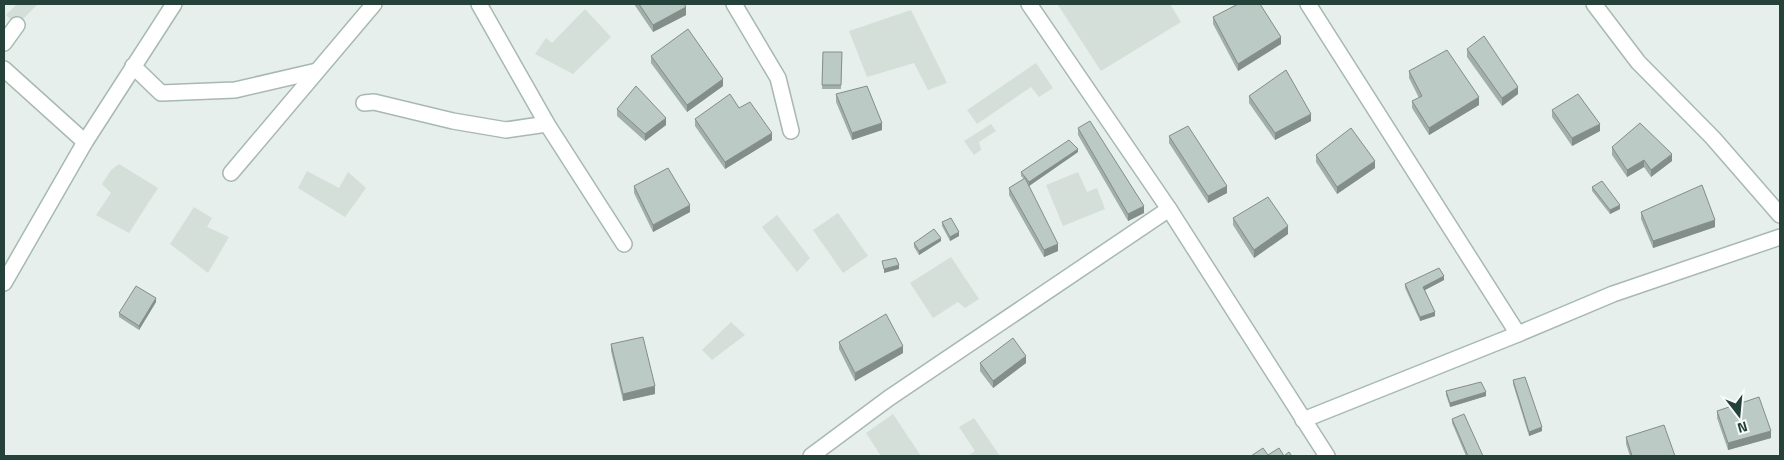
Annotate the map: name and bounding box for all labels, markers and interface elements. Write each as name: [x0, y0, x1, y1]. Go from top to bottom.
north arrow: [1714, 390, 1764, 440]
text: N: [1735, 417, 1750, 439]

